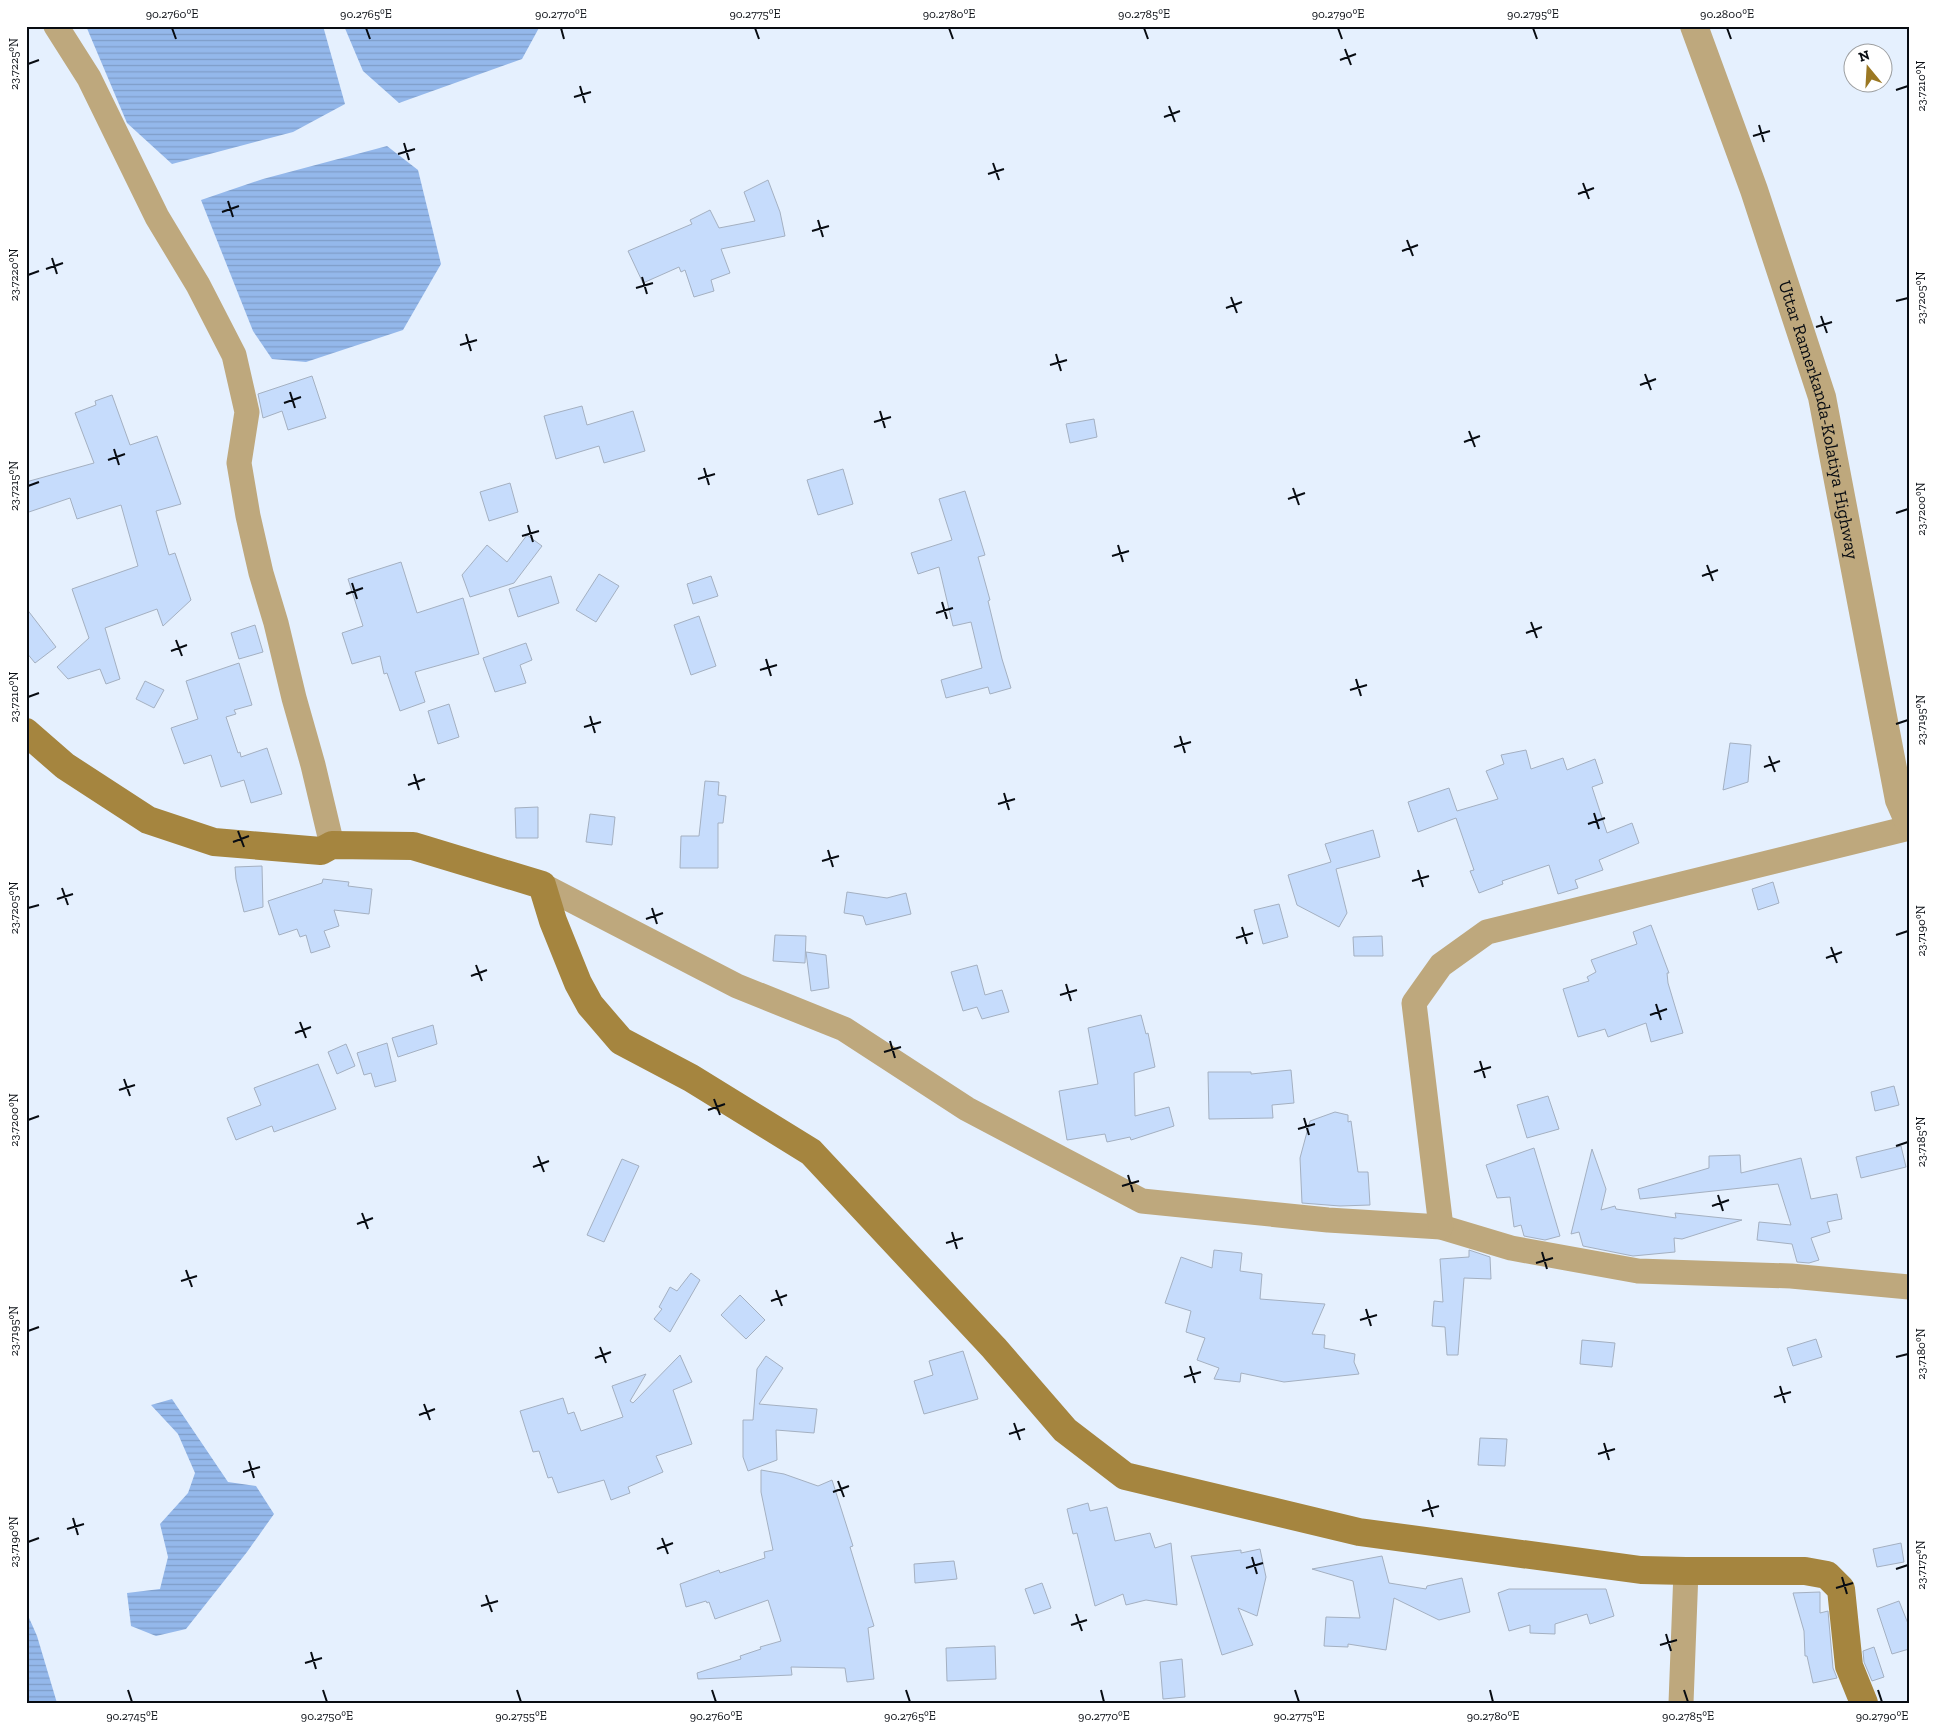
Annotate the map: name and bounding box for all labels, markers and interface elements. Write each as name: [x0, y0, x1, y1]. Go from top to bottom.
text: 90.2760°E: [146, 7, 198, 21]
text: 90.2765°E: [340, 7, 392, 21]
text: 90.2770°E: [535, 7, 587, 21]
text: 90.2775°E: [729, 7, 781, 21]
text: 90.2780°E: [923, 7, 975, 21]
text: 90.2785°E: [1118, 7, 1170, 21]
text: 90.2790°E: [1312, 7, 1364, 21]
text: 90.2795°E: [1507, 7, 1559, 21]
text: 90.2800°E: [1700, 7, 1754, 21]
text: 23.7225°N: [7, 38, 21, 90]
north arrow: [1842, 42, 1892, 92]
text: N: [1856, 46, 1872, 66]
text: 23.7210°N: [1914, 60, 1928, 111]
text: 23.7220°N: [7, 249, 21, 301]
text: 23.7205°N: [1914, 272, 1928, 324]
street label: Uttar Ramerkanda-Kolatiya Highway: [1773, 278, 1864, 562]
text: 23.7215°N: [7, 461, 21, 511]
text: 23.7200°N: [1914, 482, 1928, 536]
text: 23.7210°N: [7, 671, 21, 722]
text: 23.7195°N: [1914, 695, 1928, 745]
text: 23.7205°N: [7, 882, 21, 934]
text: 23.7190°N: [1914, 905, 1928, 957]
text: 23.7200°N: [7, 1093, 21, 1147]
text: 23.7185°N: [1914, 1117, 1928, 1167]
text: 23.7195°N: [7, 1306, 21, 1356]
text: 23.7180°N: [1914, 1328, 1928, 1380]
text: 23.7190°N: [7, 1516, 21, 1568]
text: 23.7175°N: [1914, 1540, 1928, 1590]
text: 90.2745°E: [106, 1709, 158, 1723]
text: 90.2750°E: [301, 1709, 353, 1723]
text: 90.2755°E: [495, 1709, 547, 1723]
text: 90.2760°E: [690, 1709, 742, 1723]
text: 90.2765°E: [884, 1709, 936, 1723]
text: 90.2770°E: [1078, 1709, 1130, 1723]
text: 90.2775°E: [1273, 1709, 1325, 1723]
text: 90.2780°E: [1467, 1709, 1519, 1723]
text: 90.2785°E: [1662, 1709, 1714, 1723]
text: 90.2790°E: [1856, 1709, 1908, 1723]

